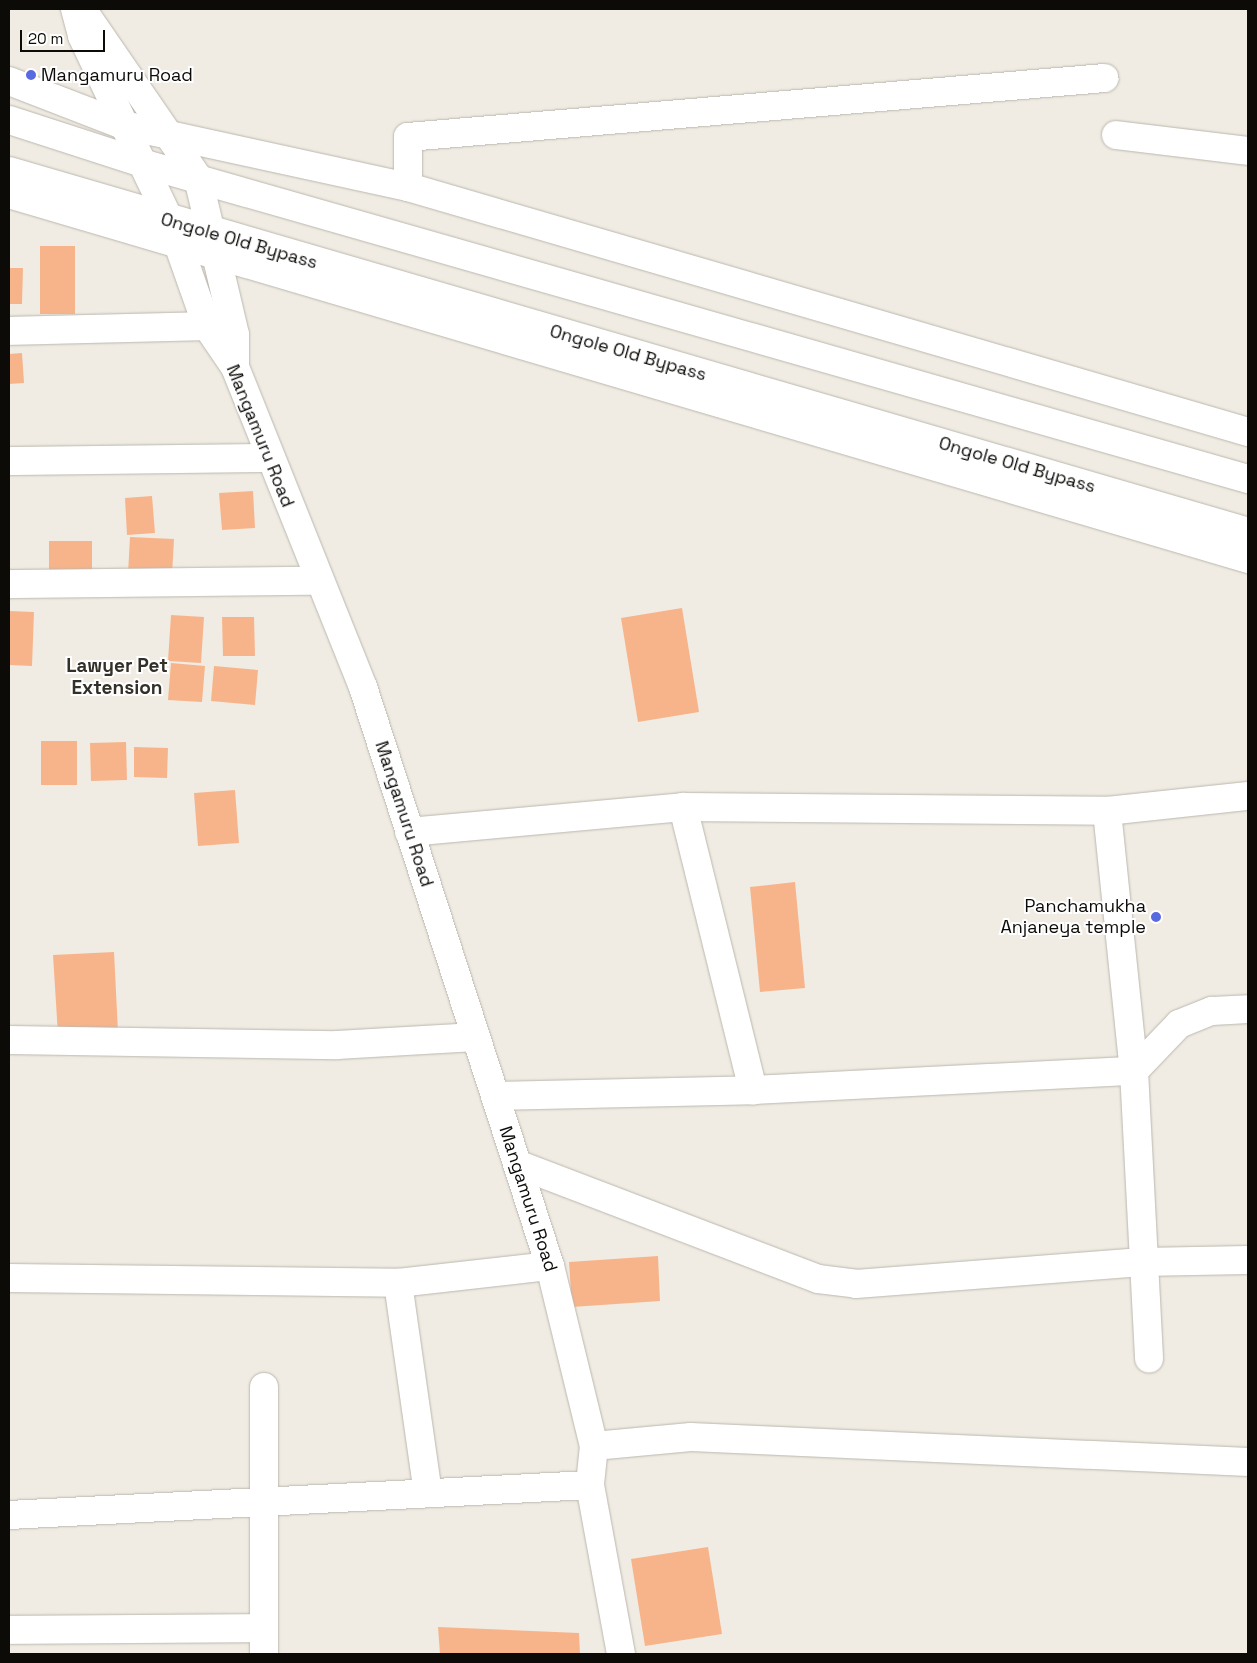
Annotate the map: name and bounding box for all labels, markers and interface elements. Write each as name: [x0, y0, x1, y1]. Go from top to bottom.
scale bar: [22, 20, 108, 52]
text: 20 m: [28, 29, 63, 48]
place label: Mangamuru Road: [41, 64, 193, 86]
marker: Mangamuru Road: [25, 69, 37, 81]
street label: Ongole Old Bypass: [158, 208, 320, 274]
street label: Ongole Old Bypass: [547, 320, 709, 386]
street label: Mangamuru Road: [222, 362, 298, 510]
street label: Ongole Old Bypass: [936, 432, 1098, 498]
district label: Lawyer Pet Extension: [66, 655, 168, 699]
street label: Mangamuru Road: [370, 738, 438, 890]
place label: Panchamukha Anjaneya temple: [1000, 896, 1146, 939]
marker: Panchamukha Anjaneya temple: [1150, 911, 1162, 923]
street label: Mangamuru Road: [494, 1123, 562, 1275]

